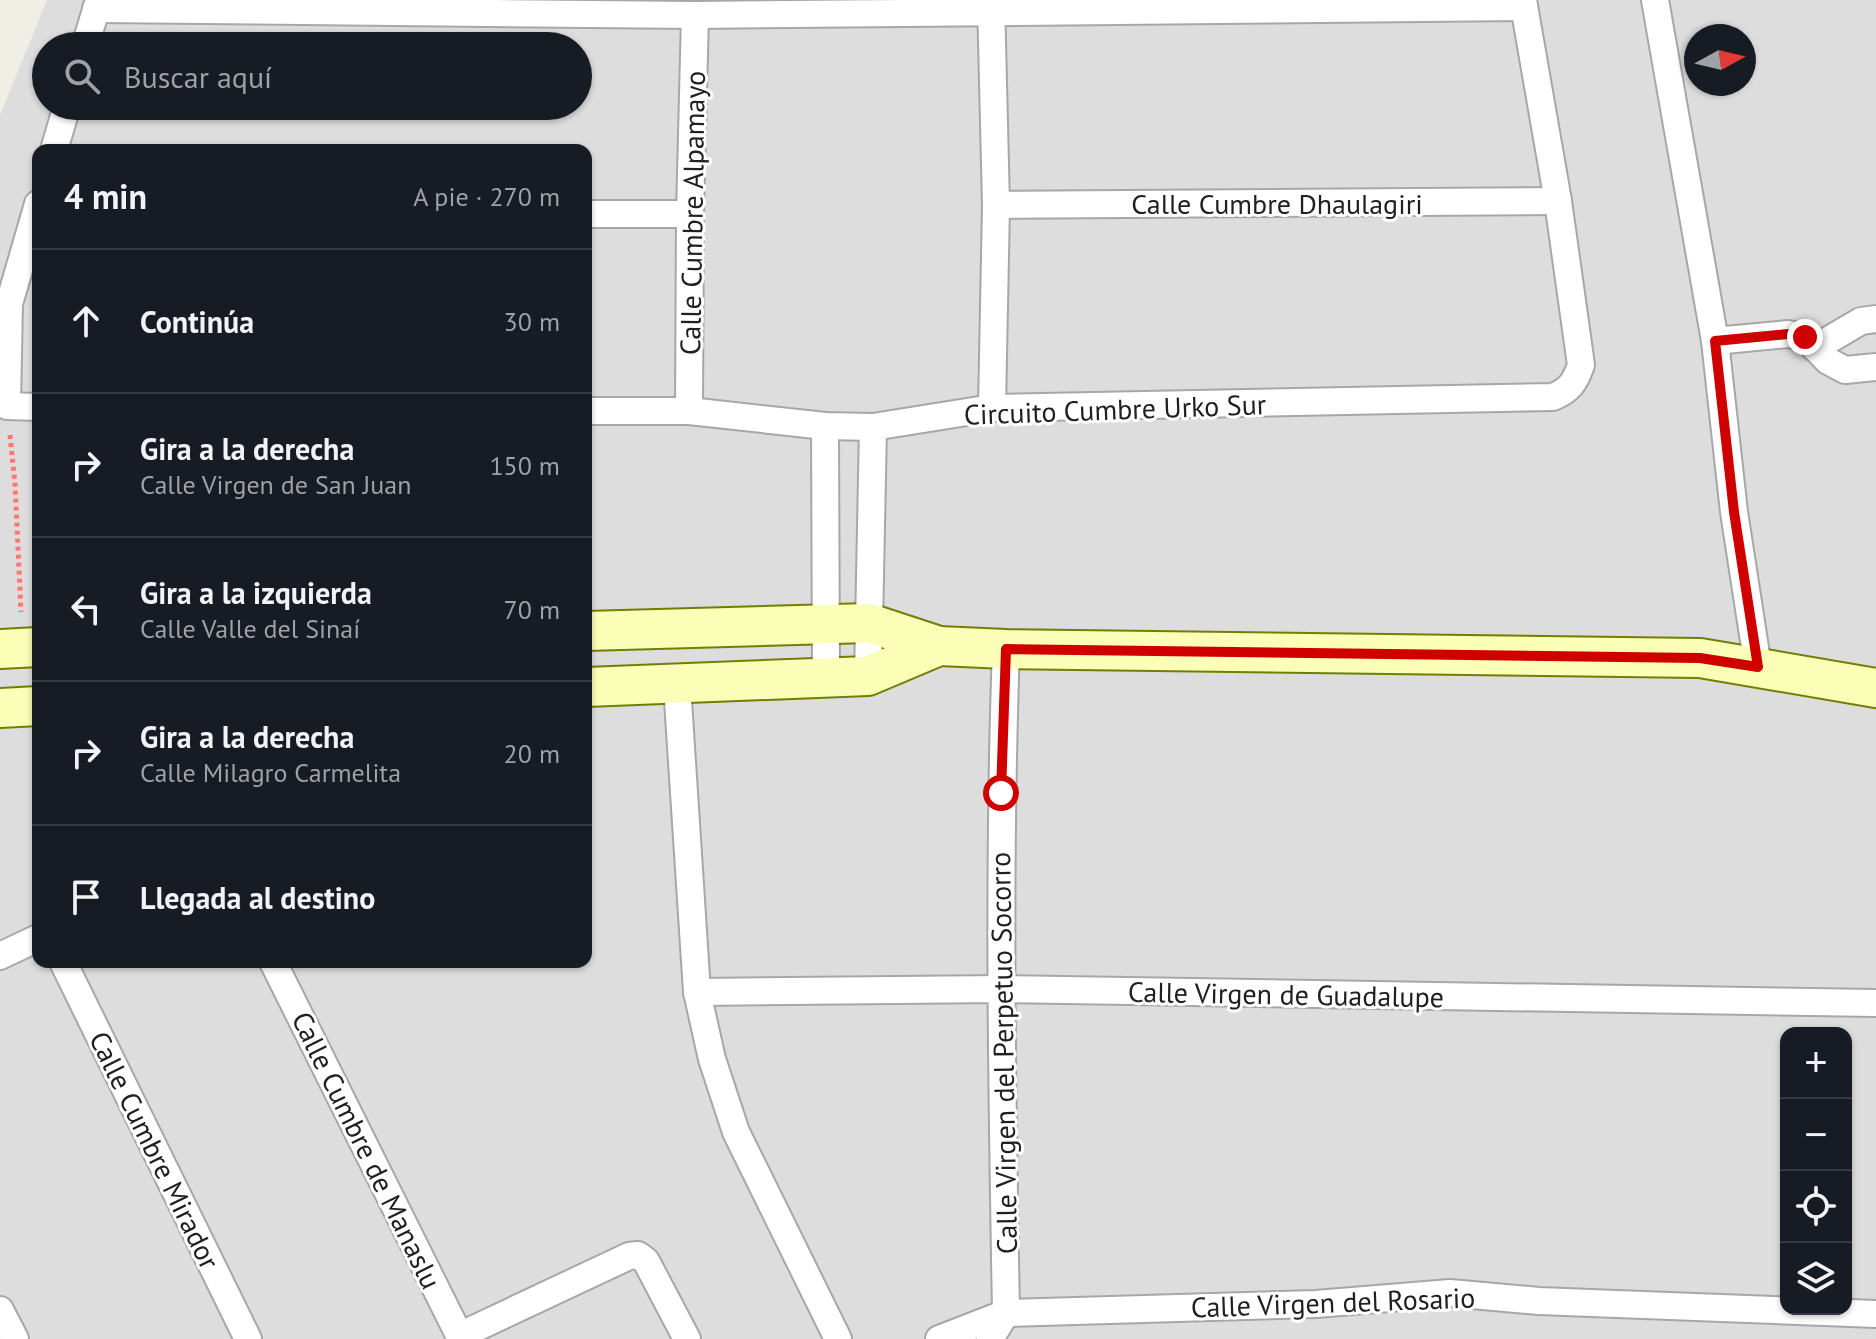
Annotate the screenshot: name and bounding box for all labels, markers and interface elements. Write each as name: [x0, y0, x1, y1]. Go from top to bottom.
north arrow: [1684, 24, 1756, 96]
search box: [32, 32, 592, 120]
icon: search: [60, 54, 104, 98]
text: Buscar aquí: [124, 57, 272, 96]
street label: Calle Cumbre Alpamayo: [671, 71, 713, 355]
text: 4 min: [64, 174, 147, 218]
text: A pie · 270 m: [413, 180, 560, 213]
street label: Calle Cumbre Dhaulagiri: [1131, 185, 1423, 222]
icon: ahead: [64, 299, 108, 343]
text: Continúa: [140, 302, 254, 341]
text: 30 m: [504, 305, 560, 338]
route end: [1787, 319, 1823, 355]
street label: Circuito Cumbre Urko Sur: [963, 385, 1267, 433]
text: Gira a la derecha: [140, 429, 354, 468]
icon: right: [64, 443, 108, 487]
text: 150 m: [489, 449, 560, 482]
text: Calle Virgen de San Juan: [140, 468, 411, 501]
text: Gira a la izquierda: [140, 573, 372, 612]
icon: left: [64, 587, 108, 631]
text: 70 m: [504, 593, 560, 626]
text: Calle Valle del Sinaí: [140, 612, 360, 645]
text: Gira a la derecha: [140, 717, 354, 756]
icon: right: [64, 731, 108, 775]
text: 20 m: [504, 737, 560, 770]
text: Calle Milagro Carmelita: [140, 756, 401, 789]
route start: [983, 775, 1019, 811]
street label: Calle Virgen del Perpetuo Socorro: [981, 852, 1025, 1254]
icon: arrive: [64, 875, 108, 919]
text: Llegada al destino: [140, 878, 375, 917]
street label: Calle Virgen de Guadalupe: [1128, 973, 1444, 1015]
street label: Calle Cumbre de Manaslu: [284, 1005, 450, 1295]
street label: Calle Cumbre Mirador: [81, 1025, 229, 1275]
map controls: [1780, 1027, 1852, 1315]
button: +: [1780, 1027, 1852, 1099]
button: −: [1780, 1099, 1852, 1171]
button: locate: [1780, 1171, 1852, 1243]
button: layers: [1780, 1243, 1852, 1315]
street label: Calle Virgen del Rosario: [1190, 1279, 1476, 1325]

